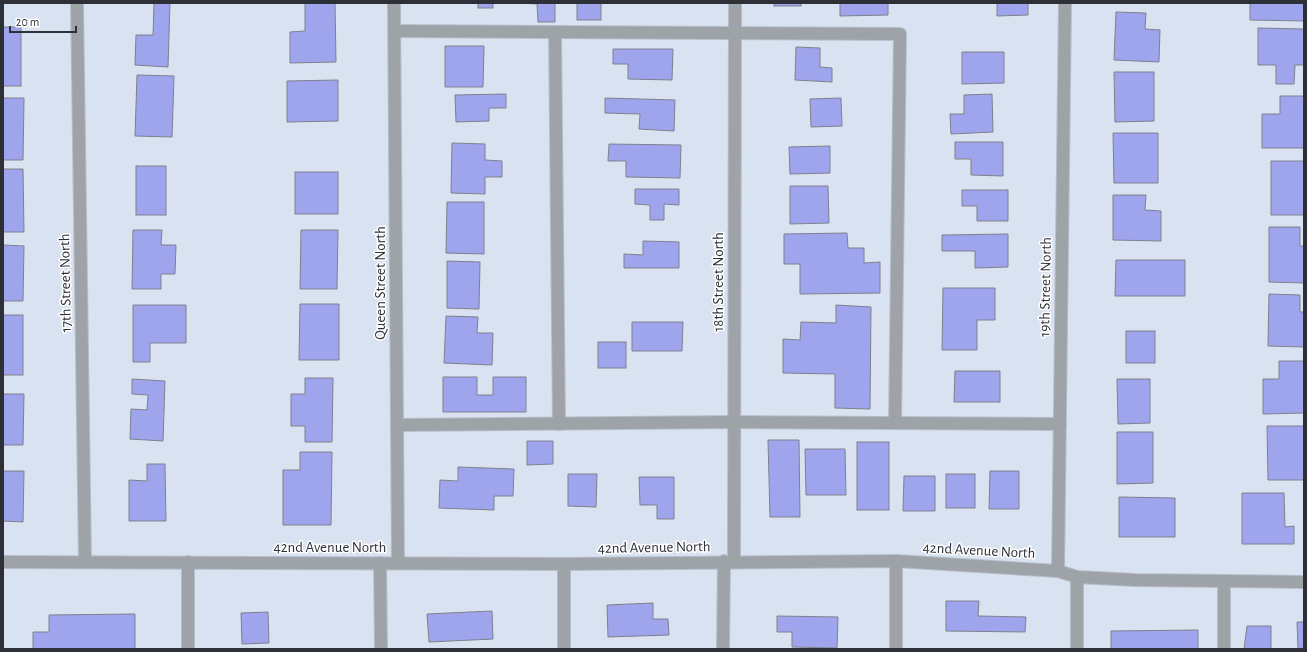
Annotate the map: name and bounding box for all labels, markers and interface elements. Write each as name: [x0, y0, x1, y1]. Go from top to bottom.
scale bar: [10, 8, 76, 34]
text: 20 m: [16, 16, 39, 28]
street label: Queen Street North: [373, 226, 388, 340]
street label: 18th Street North: [711, 232, 726, 332]
street label: 17th Street North: [57, 233, 74, 333]
street label: 19th Street North: [1037, 237, 1054, 337]
street label: 42nd Avenue North: [597, 539, 711, 556]
street label: 42nd Avenue North: [274, 540, 386, 555]
street label: 42nd Avenue North: [922, 540, 1036, 561]

